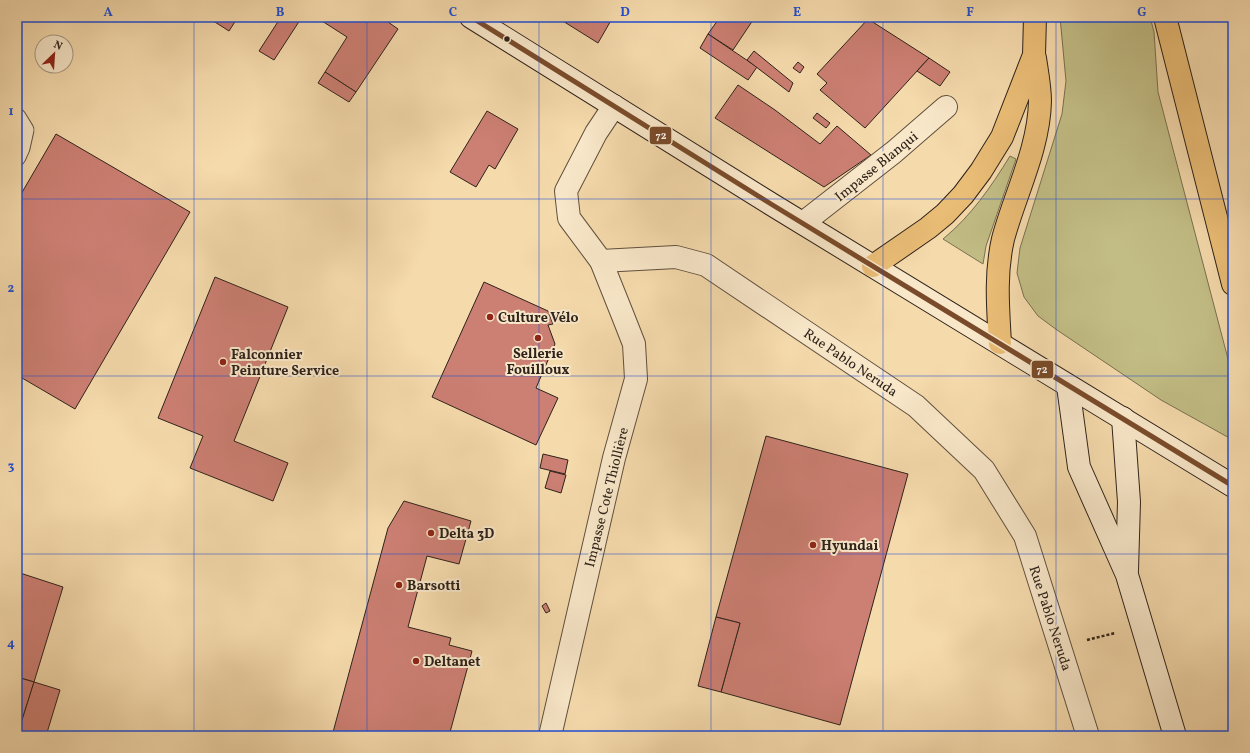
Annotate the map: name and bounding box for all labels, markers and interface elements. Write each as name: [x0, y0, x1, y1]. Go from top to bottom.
text: A: [103, 4, 113, 22]
text: B: [276, 4, 285, 22]
text: C: [449, 4, 457, 22]
text: D: [620, 4, 630, 22]
text: E: [793, 4, 801, 22]
text: F: [966, 4, 974, 22]
text: G: [1137, 4, 1147, 22]
north arrow: [34, 34, 74, 74]
unlabelled marker: [502, 34, 512, 44]
text: N: [51, 38, 64, 55]
text: 1: [8, 103, 14, 121]
line badge: 72: [649, 126, 672, 145]
street label: Impasse Blanqui: [831, 128, 922, 207]
text: 72: [656, 129, 667, 144]
text: 2: [8, 280, 15, 298]
place label: Culture Vélo: [498, 309, 579, 328]
marker: Culture Vélo: [485, 312, 495, 322]
street label: Rue Pablo Neruda: [799, 325, 901, 402]
marker: Sellerie Fouilloux: [533, 333, 543, 343]
place label: Sellerie Fouilloux: [506, 345, 570, 380]
place label: Falconnier Peinture Service: [231, 346, 339, 381]
marker: Falconnier Peinture Service: [218, 357, 228, 367]
line badge: 72: [1031, 360, 1054, 379]
text: 72: [1037, 363, 1048, 378]
street label: Impasse Cote Thiollière: [581, 425, 634, 569]
text: 3: [8, 458, 15, 476]
place label: Delta 3D: [439, 525, 494, 544]
marker: Delta 3D: [426, 528, 436, 538]
place label: Hyundai: [821, 537, 878, 556]
marker: Hyundai: [808, 540, 818, 550]
street label: Rue Pablo Neruda: [1024, 563, 1076, 674]
place label: Barsotti: [407, 577, 461, 596]
marker: Barsotti: [394, 580, 404, 590]
text: 4: [7, 635, 15, 653]
place label: Deltanet: [424, 653, 481, 672]
marker: Deltanet: [411, 656, 421, 666]

